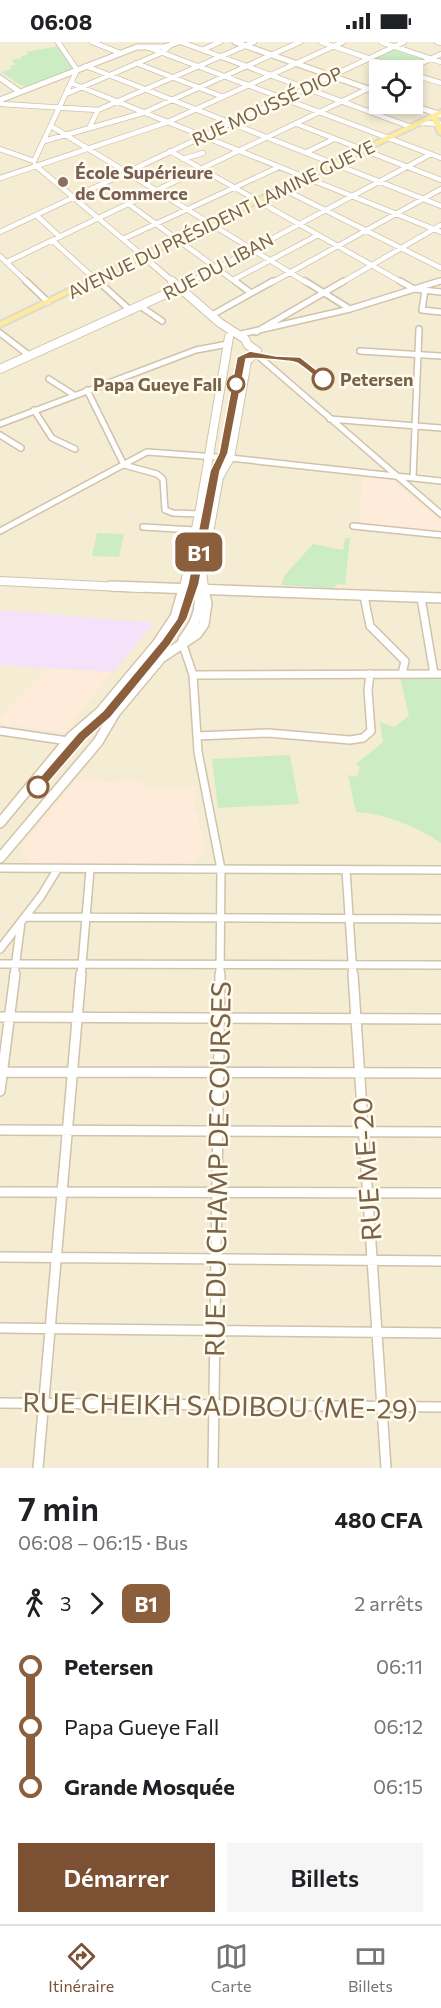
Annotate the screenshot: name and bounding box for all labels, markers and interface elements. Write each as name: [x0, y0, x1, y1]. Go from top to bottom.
text: 06:08: [30, 8, 92, 35]
map controls: [369, 60, 423, 114]
button: locate: [369, 60, 423, 114]
street label: RUE MOUSSÉ DIOP: [188, 62, 346, 150]
street label: AVENUE DU PRÉSIDENT LAMINE GUEYE: [64, 135, 378, 303]
place label: École Supérieure de Commerce: [75, 161, 213, 204]
marker: École Supérieure de Commerce: [56, 175, 70, 189]
street label: RUE DU LIBAN: [159, 228, 277, 304]
marker: Petersen: [312, 368, 334, 390]
place label: Petersen: [340, 368, 413, 390]
place label: Papa Gueye Fall: [93, 373, 222, 395]
marker: Papa Gueye Fall: [227, 375, 245, 393]
line badge: B1: [172, 532, 226, 572]
text: B1: [187, 540, 211, 565]
unlabelled marker: [27, 776, 49, 798]
street label: RUE DU CHAMP DE COURSES: [197, 981, 237, 1357]
street label: RUE ME-20: [345, 1096, 387, 1242]
street label: RUE CHEIKH SADIBOU (ME-29): [22, 1385, 418, 1425]
text: 7 min: [18, 1487, 99, 1528]
text: 480 CFA: [334, 1506, 423, 1533]
text: 06:08 – 06:15 · Bus: [18, 1530, 188, 1554]
icon: walk: [18, 1587, 51, 1620]
icon: forward: [80, 1587, 113, 1620]
text: 3: [60, 1591, 71, 1615]
text: B1: [134, 1591, 158, 1616]
text: 2 arrêts: [354, 1591, 423, 1615]
text: Petersen: [64, 1653, 154, 1680]
text: 06:11: [376, 1654, 423, 1678]
text: Papa Gueye Fall: [64, 1713, 219, 1740]
text: 06:12: [373, 1714, 423, 1738]
text: Grande Mosquée: [64, 1773, 235, 1800]
text: 06:15: [373, 1774, 423, 1798]
button: Démarrer: [18, 1843, 215, 1912]
button: Billets: [227, 1843, 423, 1912]
tab: Itinéraire: [48, 1940, 114, 1995]
tab: Carte: [211, 1940, 251, 1995]
tab: Billets: [348, 1940, 393, 1995]

